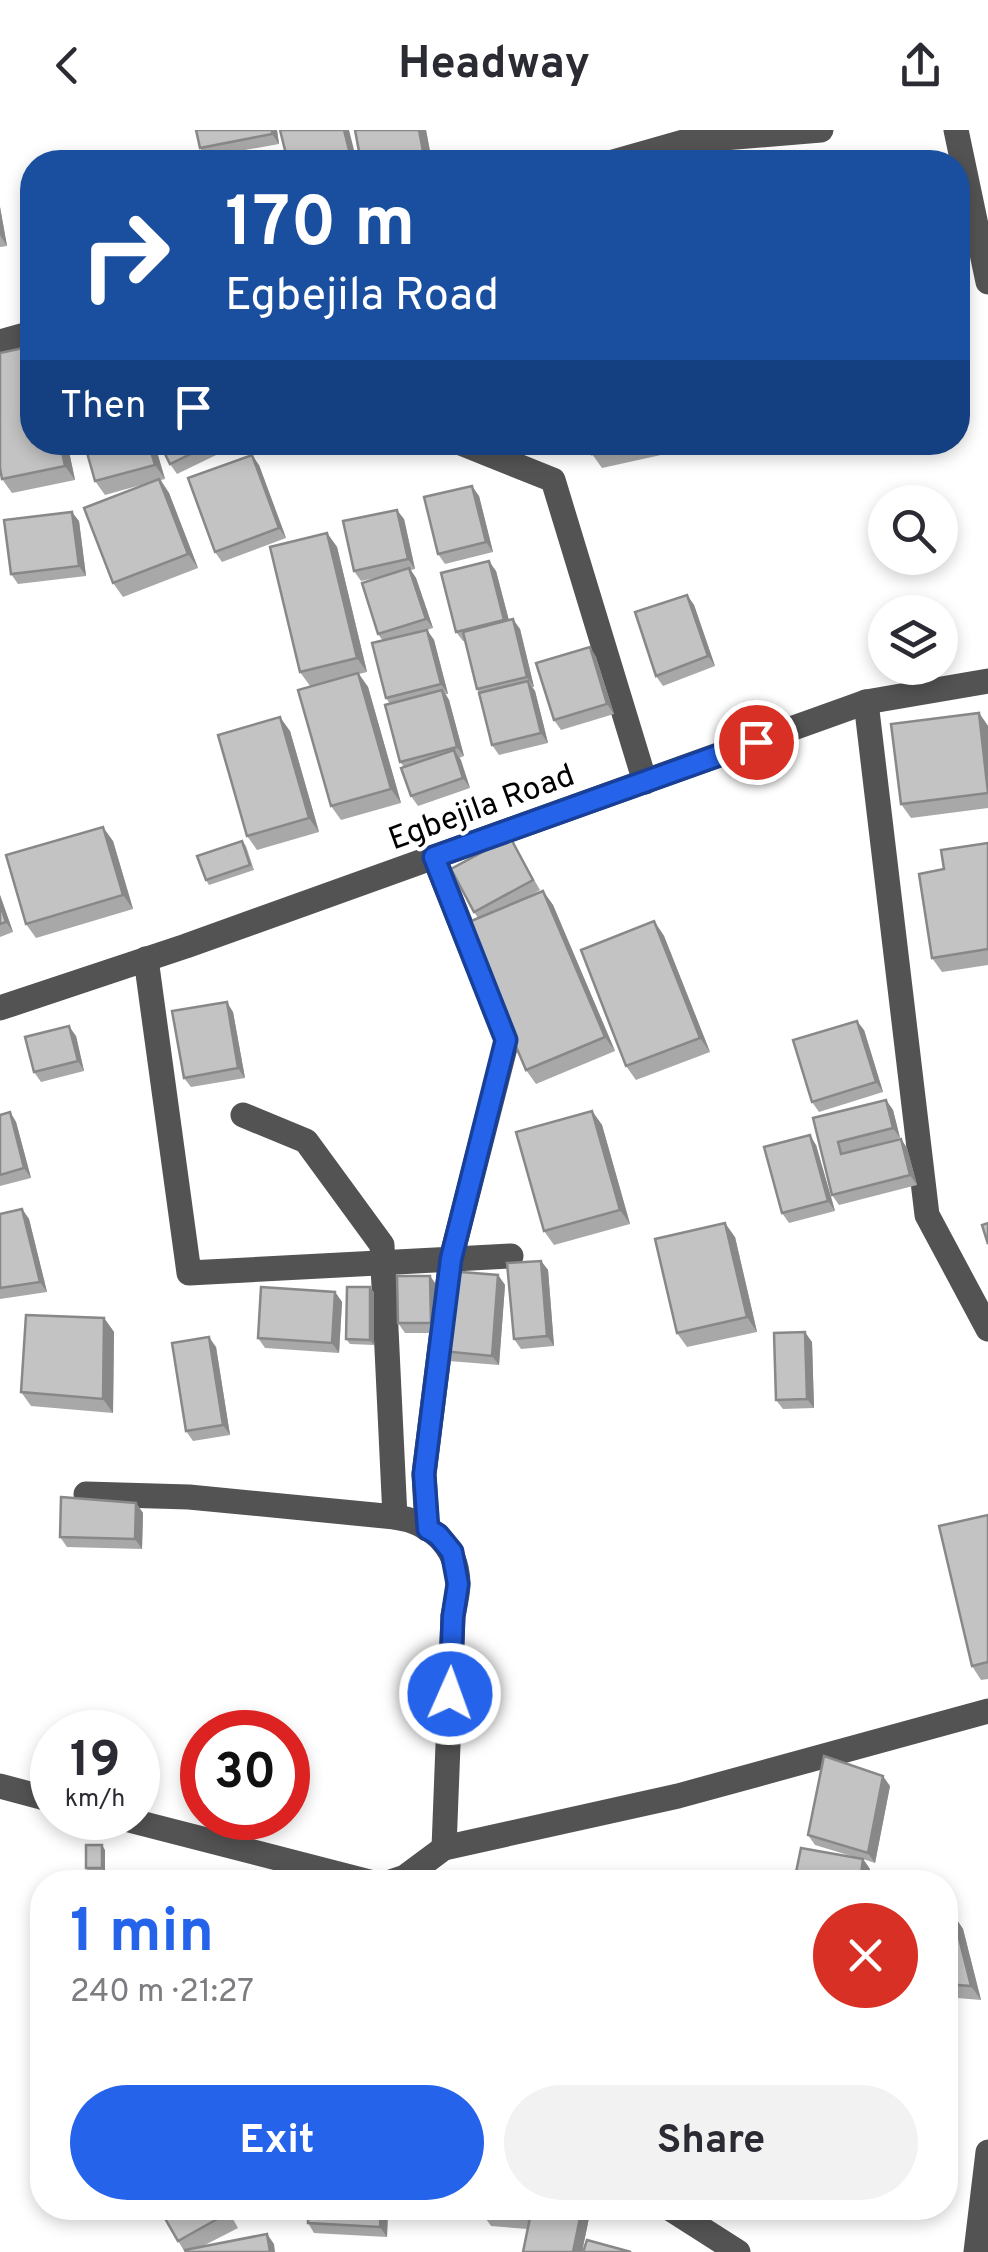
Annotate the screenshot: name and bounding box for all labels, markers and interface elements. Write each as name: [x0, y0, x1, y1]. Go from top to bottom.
text: Headway: [398, 37, 590, 94]
icon: back: [40, 38, 95, 93]
icon: share: [893, 38, 948, 93]
text: 170 m: [225, 182, 415, 271]
icon: right: [60, 190, 190, 320]
text: Egbejila Road: [225, 269, 499, 326]
icon: arrive: [166, 380, 221, 435]
text: Then: [60, 383, 146, 432]
map controls: [868, 485, 958, 685]
button: search: [868, 485, 958, 575]
button: layers: [868, 595, 958, 685]
pin: [714, 700, 799, 785]
icon: arrive: [729, 715, 784, 770]
street label: Egbejila Road: [384, 757, 580, 861]
position arrow: [398, 1642, 502, 1746]
speed limit sign: 30: [180, 1710, 310, 1840]
text: 19: [70, 1731, 120, 1794]
text: km/h: [65, 1784, 125, 1816]
text: 1 min: [70, 1897, 214, 1973]
button: close: [813, 1903, 918, 2008]
text: 240 m · 21:27: [70, 1973, 254, 2013]
button: Exit: [70, 2085, 484, 2200]
button: Share: [504, 2085, 918, 2200]

